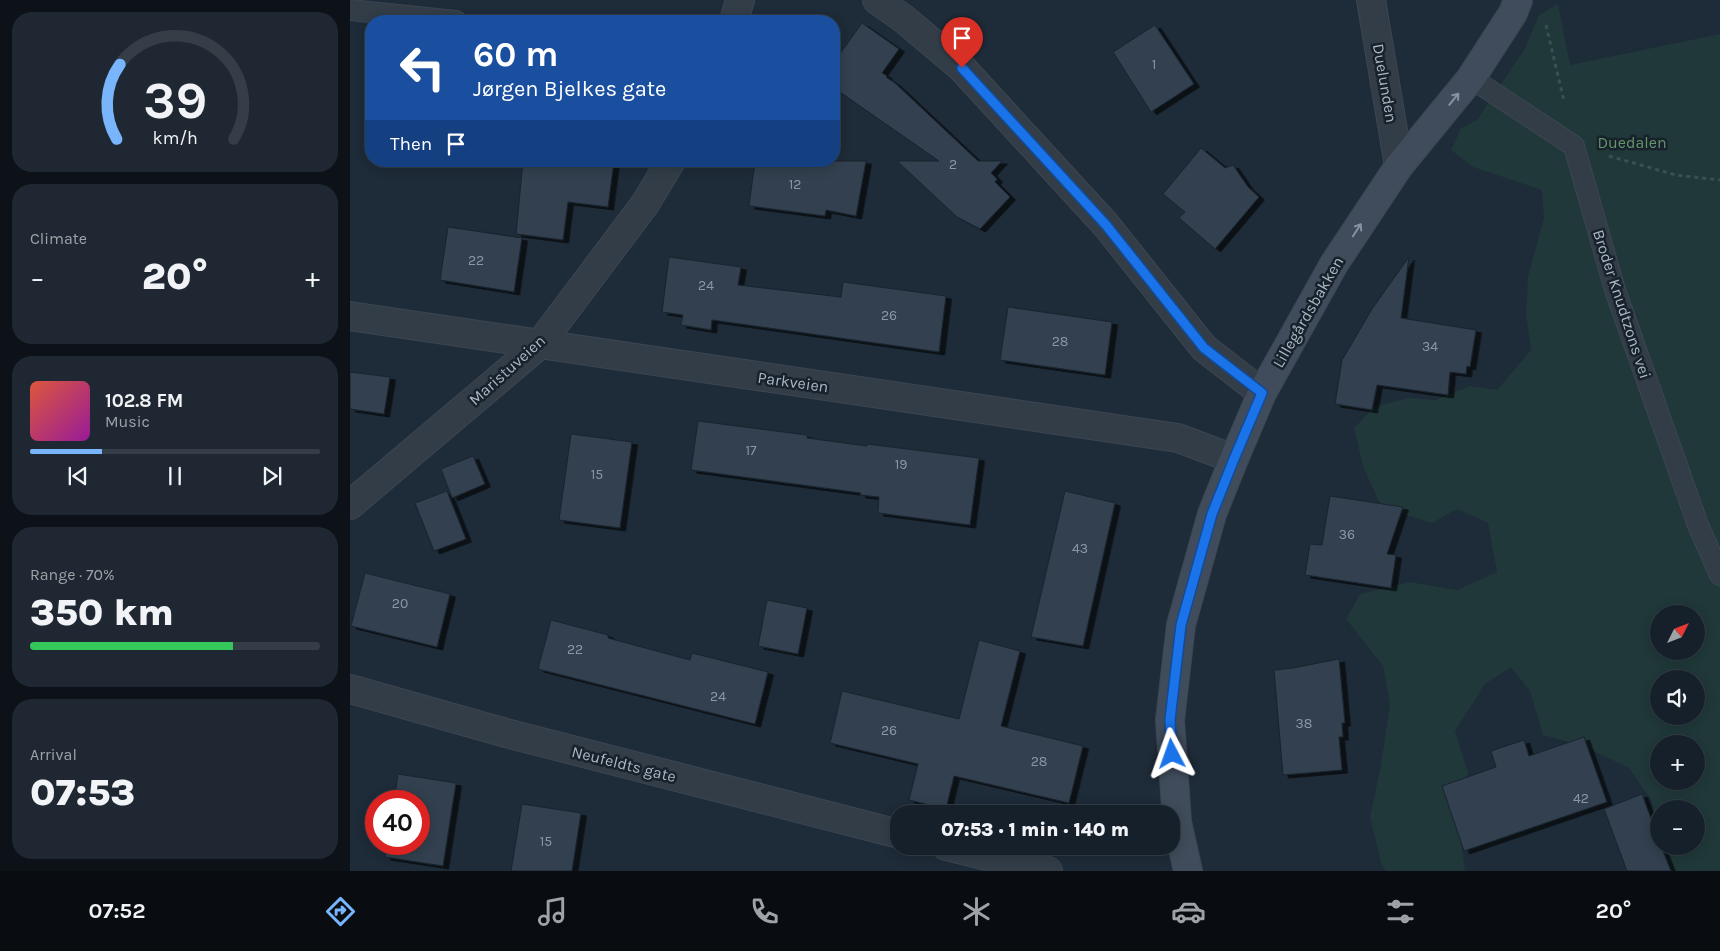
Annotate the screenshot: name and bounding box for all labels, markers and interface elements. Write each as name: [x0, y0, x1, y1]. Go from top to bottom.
pin: [941, 17, 983, 68]
icon: arrive: [948, 24, 976, 52]
text: 60 m: [473, 34, 558, 75]
icon: left: [390, 35, 455, 100]
street label: Duelunden: [1369, 42, 1401, 124]
house number: 1: [1152, 56, 1156, 73]
text: 39: [143, 70, 207, 131]
text: Jørgen Bjelkes gate: [473, 76, 666, 102]
one-way arrow: [1448, 93, 1459, 106]
text: km/h: [152, 128, 198, 149]
icon: arrive: [442, 130, 470, 158]
text: Then: [390, 133, 432, 155]
park label: Duedalen: [1597, 133, 1667, 152]
house number: 2: [949, 156, 957, 173]
house number: 12: [789, 176, 801, 193]
one-way arrow: [1352, 223, 1362, 237]
street label: Broder Knudtzons vei: [1589, 227, 1655, 381]
text: Climate: [30, 229, 87, 248]
house number: 22: [468, 252, 484, 269]
street label: Lillegårdsbakken: [1268, 253, 1348, 371]
text: 20°: [142, 254, 208, 299]
text: −: [30, 261, 45, 294]
text: +: [305, 261, 320, 294]
house number: 24: [698, 277, 714, 294]
house number: 26: [881, 307, 897, 324]
street label: Maristuveien: [465, 331, 549, 409]
house number: 28: [1052, 333, 1068, 350]
house number: 34: [1422, 338, 1438, 355]
street label: Parkveien: [756, 368, 830, 396]
text: 102.8 FM: [105, 390, 183, 412]
text: Music: [105, 412, 150, 431]
house number: 17: [745, 442, 757, 459]
house number: 19: [895, 456, 907, 473]
icon: previous: [64, 462, 92, 490]
icon: pause: [161, 462, 189, 490]
icon: next: [258, 462, 286, 490]
house number: 15: [591, 466, 603, 483]
house number: 36: [1339, 526, 1355, 543]
house number: 43: [1072, 540, 1088, 557]
text: Range · 70%: [30, 565, 115, 584]
text: 350 km: [30, 590, 174, 635]
house number: 20: [392, 595, 408, 612]
north arrow: [1650, 605, 1705, 660]
map controls: [1650, 605, 1705, 855]
house number: 22: [567, 641, 583, 658]
button: sound: [1650, 670, 1705, 725]
house number: 24: [710, 688, 726, 705]
house number: 38: [1296, 715, 1312, 732]
house number: 26: [881, 722, 897, 739]
position arrow: [1145, 727, 1197, 779]
button: +: [1650, 735, 1705, 790]
street label: Neufeldts gate: [570, 742, 678, 786]
text: Arrival: [30, 745, 77, 764]
house number: 28: [1031, 753, 1047, 770]
text: 07:53: [30, 770, 135, 815]
speed limit sign: 40: [365, 790, 430, 855]
house number: 42: [1573, 790, 1589, 807]
button: −: [1650, 800, 1705, 855]
text: 07:53 · 1 min · 140 m: [941, 819, 1129, 841]
house number: 15: [540, 833, 552, 850]
icon: directions: [323, 894, 358, 929]
icon: music: [535, 894, 570, 929]
icon: phone: [747, 894, 782, 929]
icon: climate: [959, 894, 994, 929]
icon: car: [1171, 894, 1206, 929]
icon: filters: [1383, 894, 1418, 929]
text: 07:52: [89, 898, 145, 924]
text: 20°: [1596, 898, 1631, 924]

